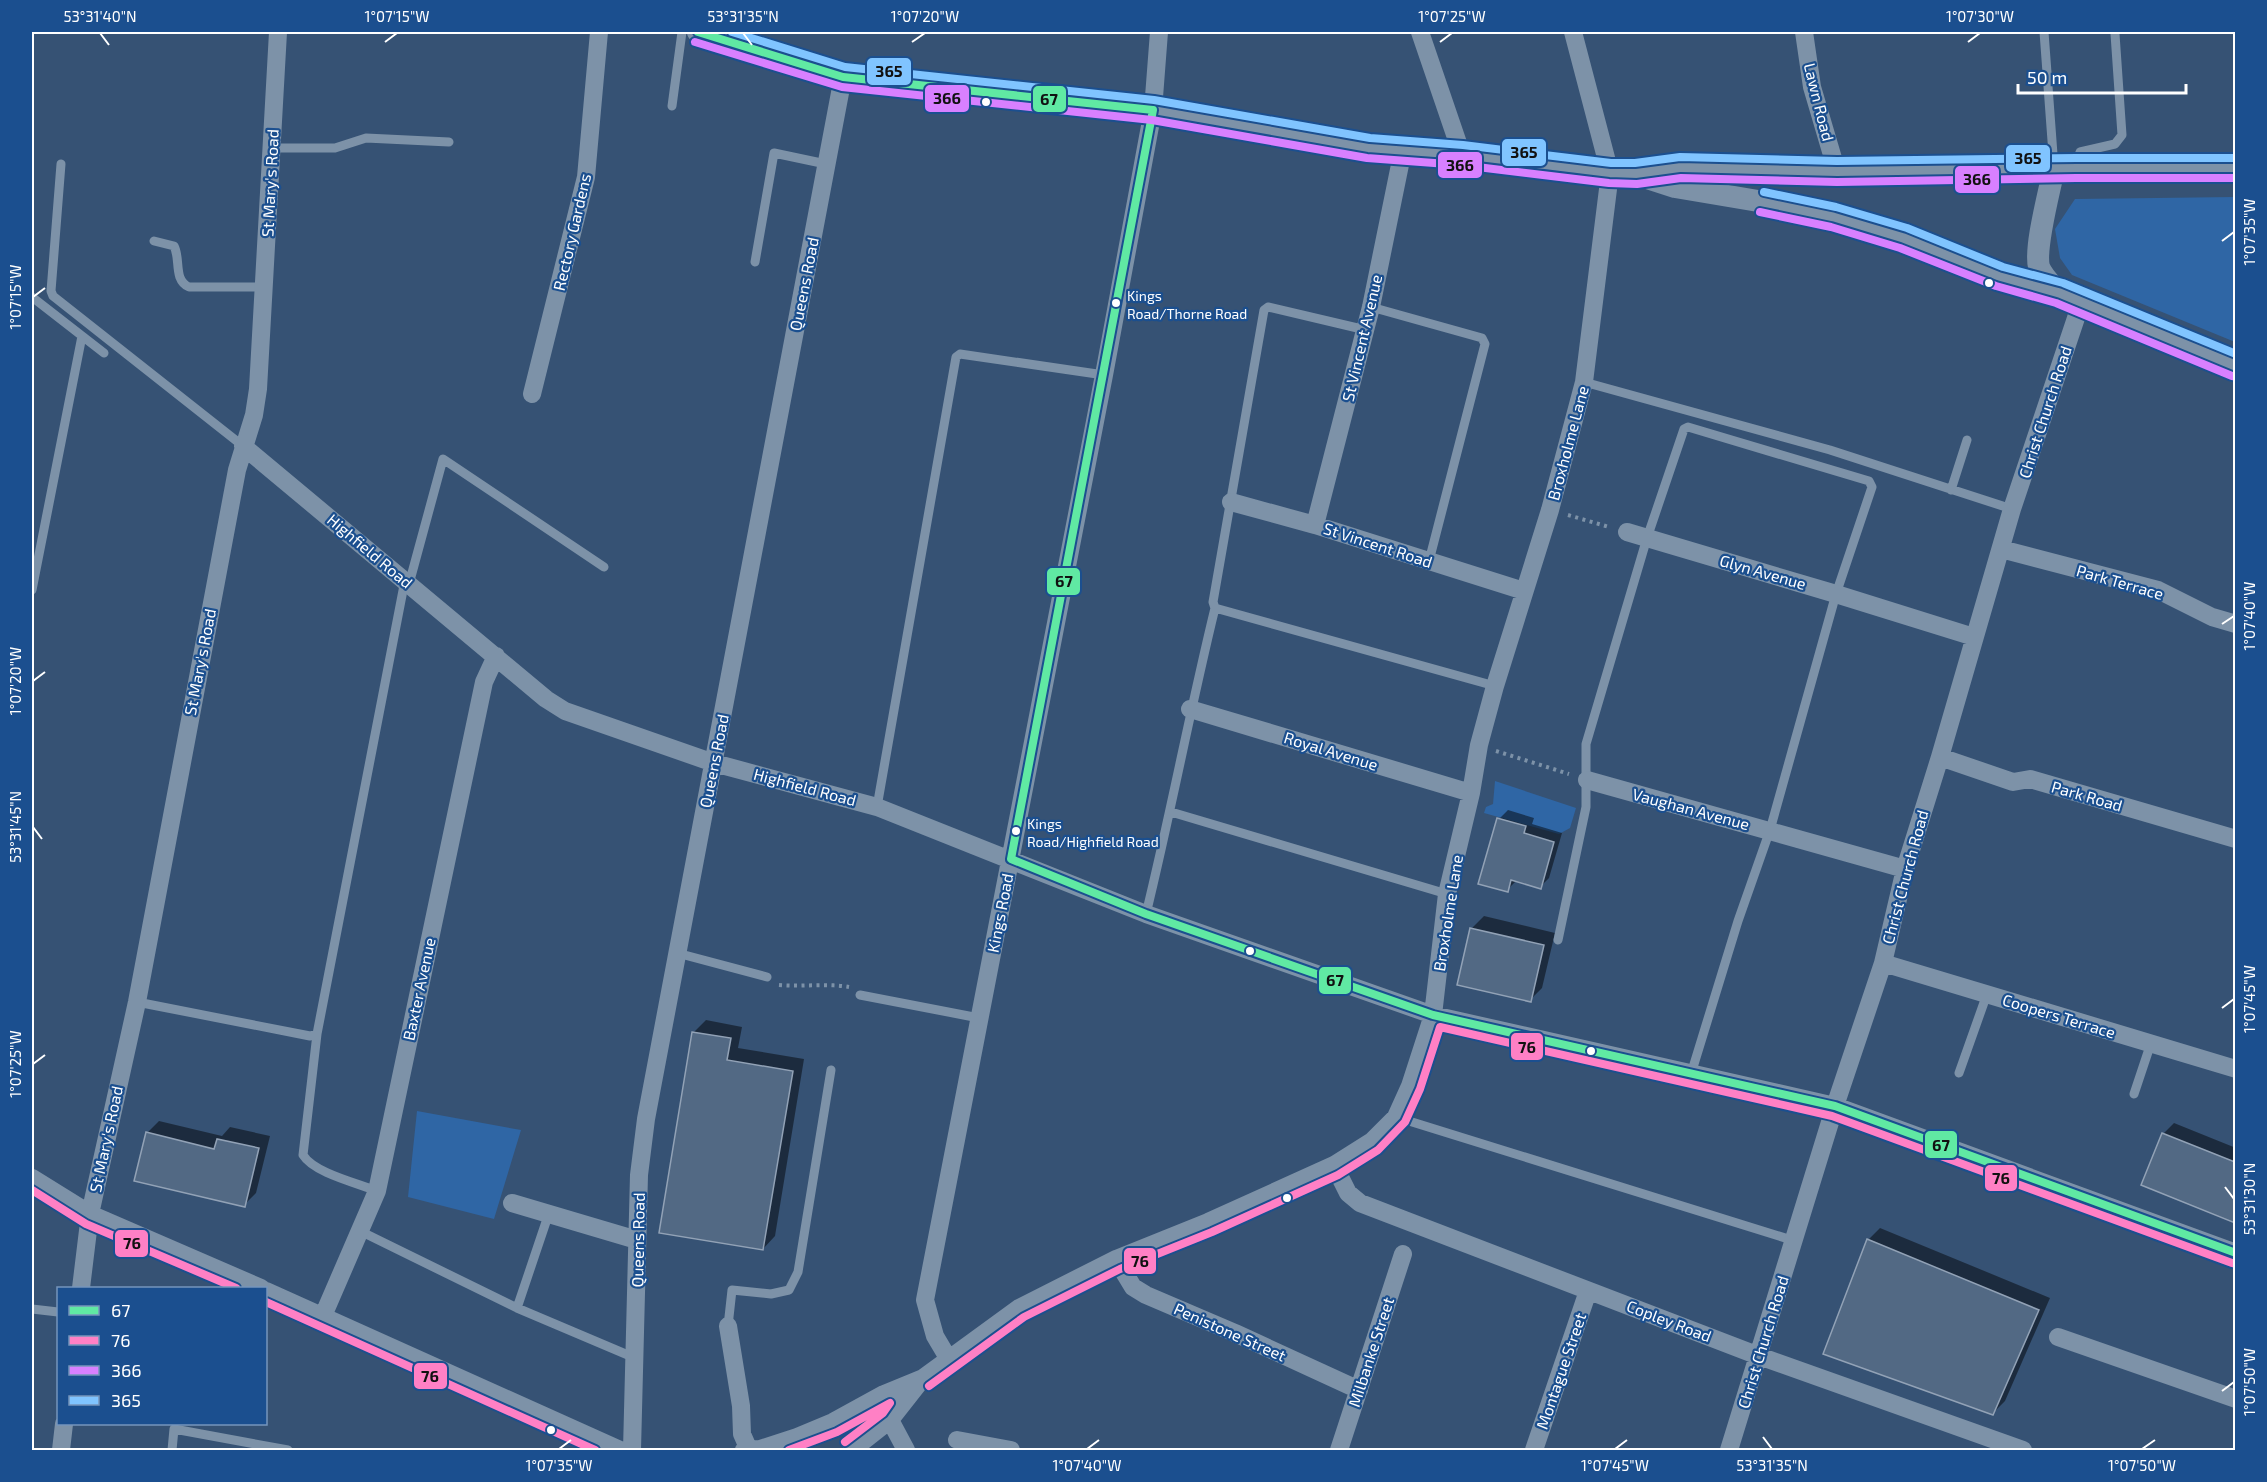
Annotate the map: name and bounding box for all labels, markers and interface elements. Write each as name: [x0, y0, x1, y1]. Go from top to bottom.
text: 53°31'40"N: [63, 7, 137, 25]
text: 1°07'15"W: [365, 7, 429, 25]
text: 53°31'35"N: [707, 7, 779, 25]
text: 1°07'20"W: [891, 7, 959, 25]
text: 1°07'25"W: [1418, 7, 1486, 25]
text: 1°07'30"W: [1946, 7, 2014, 25]
line badge: 365: [866, 57, 912, 86]
scale bar: [2018, 57, 2186, 95]
text: 365: [875, 61, 903, 80]
street label: Lawn Road: [1801, 61, 1838, 143]
text: 50 m: [2027, 66, 2067, 88]
line badge: 366: [924, 84, 970, 113]
line badge: 67: [1032, 85, 1067, 113]
text: 366: [933, 88, 961, 107]
text: 67: [1040, 89, 1058, 108]
unlabelled marker: [980, 96, 992, 108]
street label: St Mary's Road: [257, 128, 282, 237]
line badge: 365: [1501, 138, 1547, 167]
text: 365: [1510, 142, 1538, 161]
line badge: 365: [2005, 144, 2051, 173]
text: 365: [2014, 148, 2042, 167]
line badge: 366: [1437, 151, 1483, 179]
text: 366: [1446, 155, 1474, 174]
line badge: 366: [1954, 165, 2000, 194]
text: 366: [1963, 169, 1991, 188]
street label: Rectory Gardens: [549, 171, 594, 292]
text: 1°07'35"W: [2240, 198, 2258, 266]
street label: Queens Road: [785, 236, 823, 332]
text: 1°07'15"W: [6, 265, 24, 329]
street label: St Vincent Avenue: [1338, 273, 1385, 403]
unlabelled marker: [1983, 277, 1995, 289]
place label: Kings Road/Thorne Road: [1127, 287, 1247, 322]
marker: Kings Road/Thorne Road: [1110, 297, 1122, 309]
street label: Christ Church Road: [2014, 343, 2075, 480]
street label: Broxholme Lane: [1543, 384, 1592, 502]
street label: Highfield Road: [324, 509, 417, 592]
street label: St Vincent Road: [1321, 518, 1435, 571]
street label: Glyn Avenue: [1718, 550, 1809, 593]
street label: Park Terrace: [2074, 560, 2166, 603]
line badge: 67: [1046, 567, 1081, 596]
text: 67: [1055, 571, 1073, 590]
text: 1°07'40"W: [2240, 582, 2258, 650]
street label: St Mary's Road: [180, 607, 219, 717]
text: 1°07'20"W: [6, 647, 24, 715]
street label: Queens Road: [695, 713, 733, 809]
street label: Royal Avenue: [1282, 727, 1380, 774]
street label: Highfield Road: [752, 764, 859, 809]
street label: Park Road: [2049, 776, 2125, 815]
street label: Vaughan Avenue: [1631, 784, 1752, 833]
text: 53°31'45"N: [6, 791, 24, 863]
street label: Christ Church Road: [1877, 808, 1932, 946]
place label: Kings Road/Highfield Road: [1027, 815, 1159, 850]
marker: Kings Road/Highfield Road: [1010, 825, 1022, 837]
street label: Broxholme Lane: [1429, 853, 1466, 973]
street label: Kings Road: [983, 872, 1016, 954]
street label: Baxter Avenue: [398, 936, 439, 1042]
unlabelled marker: [1244, 945, 1256, 957]
text: 1°07'45"W: [2240, 965, 2258, 1033]
line badge: 67: [1318, 966, 1352, 995]
text: 67: [1326, 970, 1344, 989]
street label: Coopers Terrace: [2000, 989, 2118, 1042]
text: 1°07'25"W: [6, 1030, 24, 1098]
line badge: 76: [1510, 1032, 1544, 1061]
text: 76: [1518, 1037, 1536, 1056]
unlabelled marker: [1585, 1045, 1597, 1057]
street label: St Mary's Road: [85, 1084, 126, 1194]
line badge: 67: [1924, 1130, 1958, 1159]
text: 67: [1932, 1135, 1950, 1154]
text: 53°31'30"N: [2240, 1163, 2258, 1235]
line badge: 76: [1984, 1164, 2018, 1192]
text: 76: [1992, 1168, 2010, 1187]
street label: Queens Road: [627, 1192, 649, 1288]
unlabelled marker: [1281, 1192, 1293, 1204]
line badge: 76: [114, 1229, 149, 1258]
text: 76: [123, 1233, 141, 1252]
line badge: 76: [1123, 1247, 1157, 1275]
text: 76: [1131, 1251, 1149, 1270]
street label: Christ Church Road: [1733, 1273, 1792, 1411]
legend: [57, 1287, 267, 1425]
street label: Milbanke Street: [1344, 1294, 1397, 1409]
street label: Copley Road: [1624, 1296, 1714, 1345]
street label: Penistone Street: [1171, 1298, 1289, 1365]
text: 67: [111, 1299, 131, 1321]
street label: Montague Street: [1532, 1310, 1589, 1432]
text: 76: [111, 1329, 131, 1351]
text: 1°07'50"W: [2240, 1348, 2258, 1416]
text: 366: [111, 1359, 142, 1381]
line badge: 76: [413, 1362, 448, 1390]
text: 76: [421, 1366, 439, 1385]
text: 365: [111, 1389, 141, 1411]
unlabelled marker: [545, 1424, 557, 1436]
text: 1°07'35"W: [525, 1456, 593, 1474]
text: 1°07'40"W: [1053, 1456, 1121, 1474]
text: 1°07'45"W: [1581, 1456, 1649, 1474]
text: 53°31'35"N: [1736, 1456, 1808, 1474]
text: 1°07'50"W: [2108, 1456, 2176, 1474]

